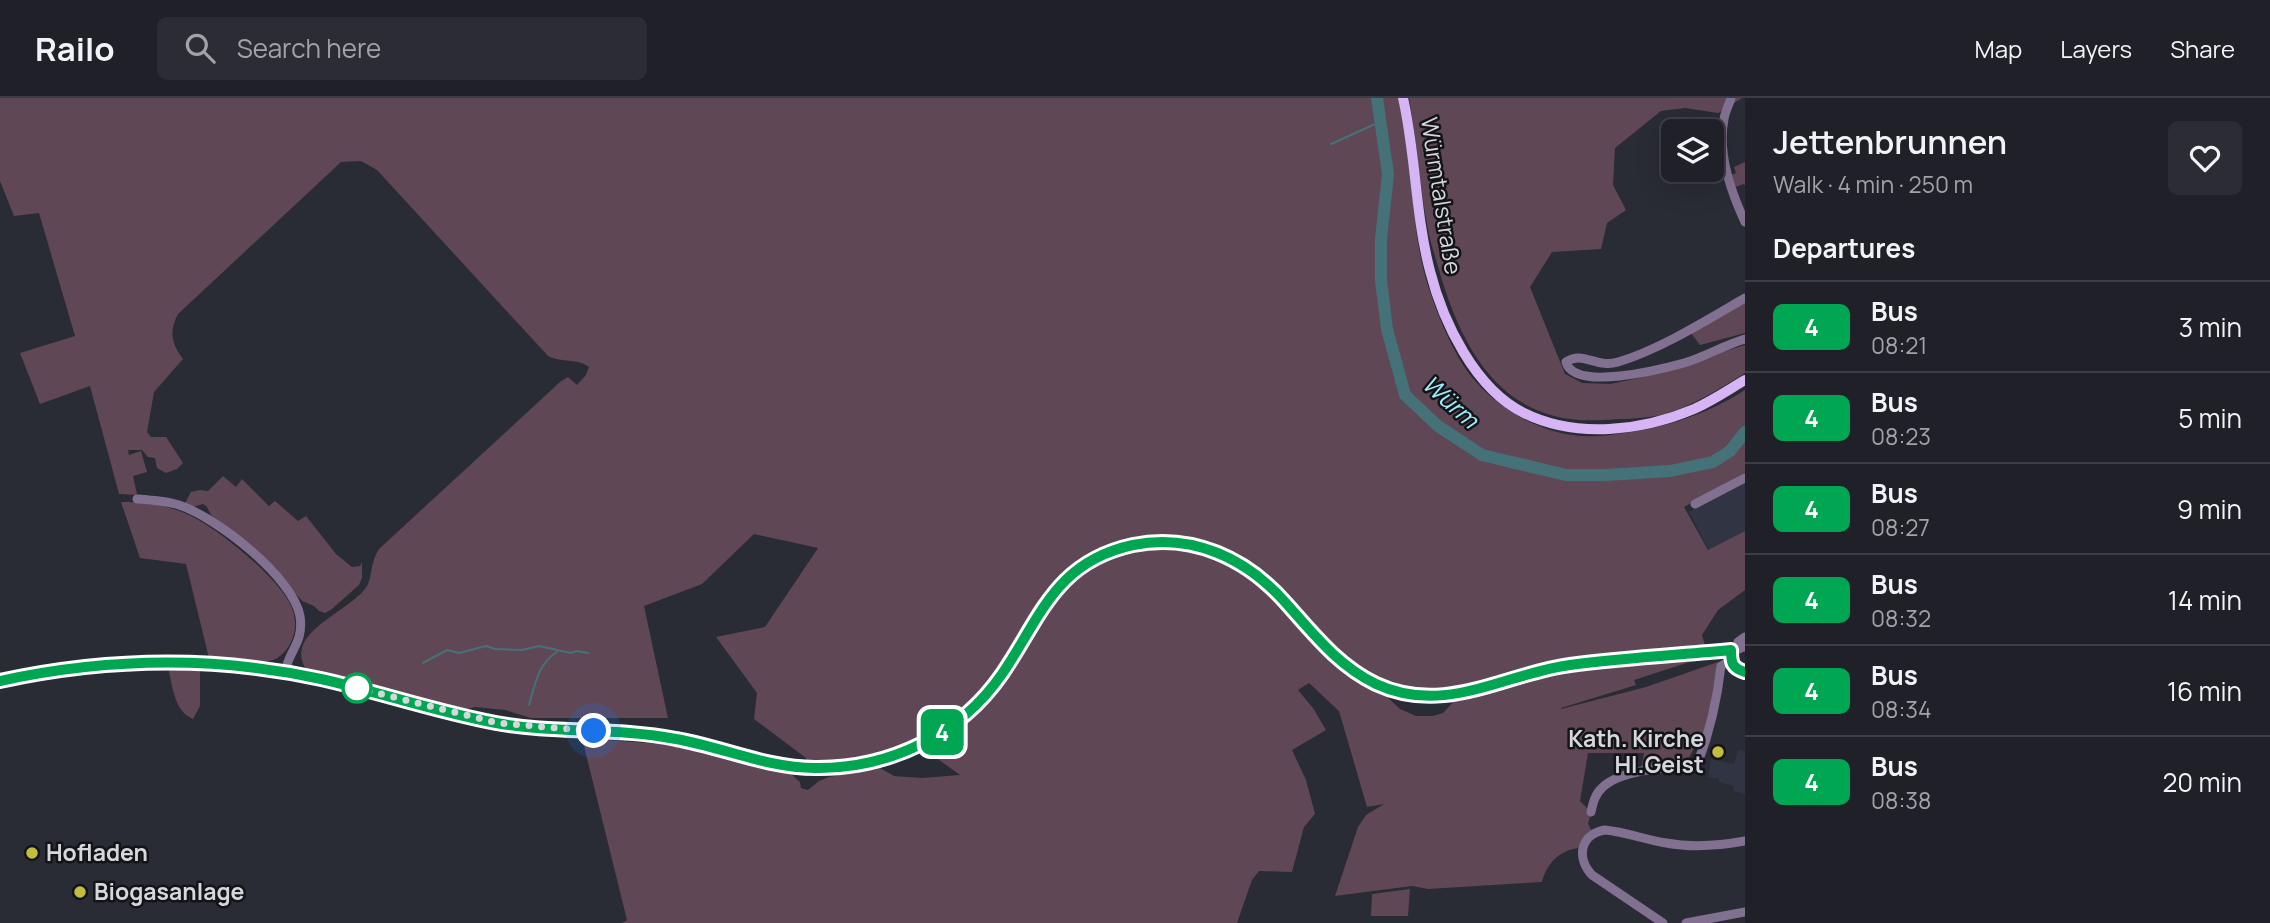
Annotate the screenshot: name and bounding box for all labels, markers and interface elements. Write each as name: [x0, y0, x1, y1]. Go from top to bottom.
search box: [157, 17, 647, 80]
text: Railo: [35, 26, 115, 71]
icon: search: [181, 29, 219, 67]
text: Search here: [237, 30, 381, 66]
text: Map: [1975, 32, 2022, 65]
text: Layers: [2060, 32, 2132, 65]
text: Share: [2170, 32, 2235, 65]
street label: Würmtalstraße: [1414, 115, 1470, 277]
map controls: [1661, 119, 1724, 182]
button: layers: [1661, 119, 1724, 182]
text: Jettenbrunnen: [1773, 119, 2007, 164]
button: heart: [2168, 121, 2242, 195]
text: Walk · 4 min · 250 m: [1773, 168, 1973, 200]
text: Departures: [1773, 230, 1915, 266]
text: Bus: [1871, 293, 1918, 329]
text: 3 min: [2179, 309, 2242, 345]
text: 4: [1804, 310, 1819, 343]
text: 08:21: [1871, 329, 1927, 361]
water label: Würm: [1416, 367, 1487, 436]
text: Bus: [1871, 384, 1918, 420]
text: 5 min: [2178, 400, 2242, 436]
text: 4: [1804, 401, 1819, 434]
text: 08:23: [1871, 420, 1931, 452]
text: Bus: [1871, 475, 1918, 511]
text: 9 min: [2177, 491, 2242, 527]
text: 4: [1804, 492, 1819, 525]
text: 08:27: [1871, 511, 1930, 543]
text: Bus: [1871, 566, 1918, 602]
text: 14 min: [2168, 582, 2242, 618]
text: 4: [1804, 583, 1819, 616]
text: 08:32: [1871, 602, 1931, 634]
text: Bus: [1871, 657, 1918, 693]
unlabelled marker: [342, 673, 372, 703]
text: 16 min: [2167, 673, 2242, 709]
text: 4: [1804, 674, 1819, 707]
text: 08:34: [1871, 693, 1932, 725]
line badge: 4: [919, 709, 965, 755]
your location: [576, 713, 611, 748]
text: 4: [935, 715, 949, 748]
place label: Kath. Kirche Hl.Geist: [1568, 722, 1704, 780]
marker: Kath. Kirche Hl.Geist: [1710, 744, 1726, 760]
text: Bus: [1871, 748, 1918, 784]
text: 20 min: [2163, 764, 2242, 800]
text: 4: [1804, 765, 1819, 798]
text: 08:38: [1871, 784, 1931, 816]
place label: Hofladen: [46, 836, 148, 868]
marker: Hofladen: [24, 845, 40, 861]
place label: Biogasanlage: [94, 875, 245, 907]
marker: Biogasanlage: [72, 884, 88, 900]

